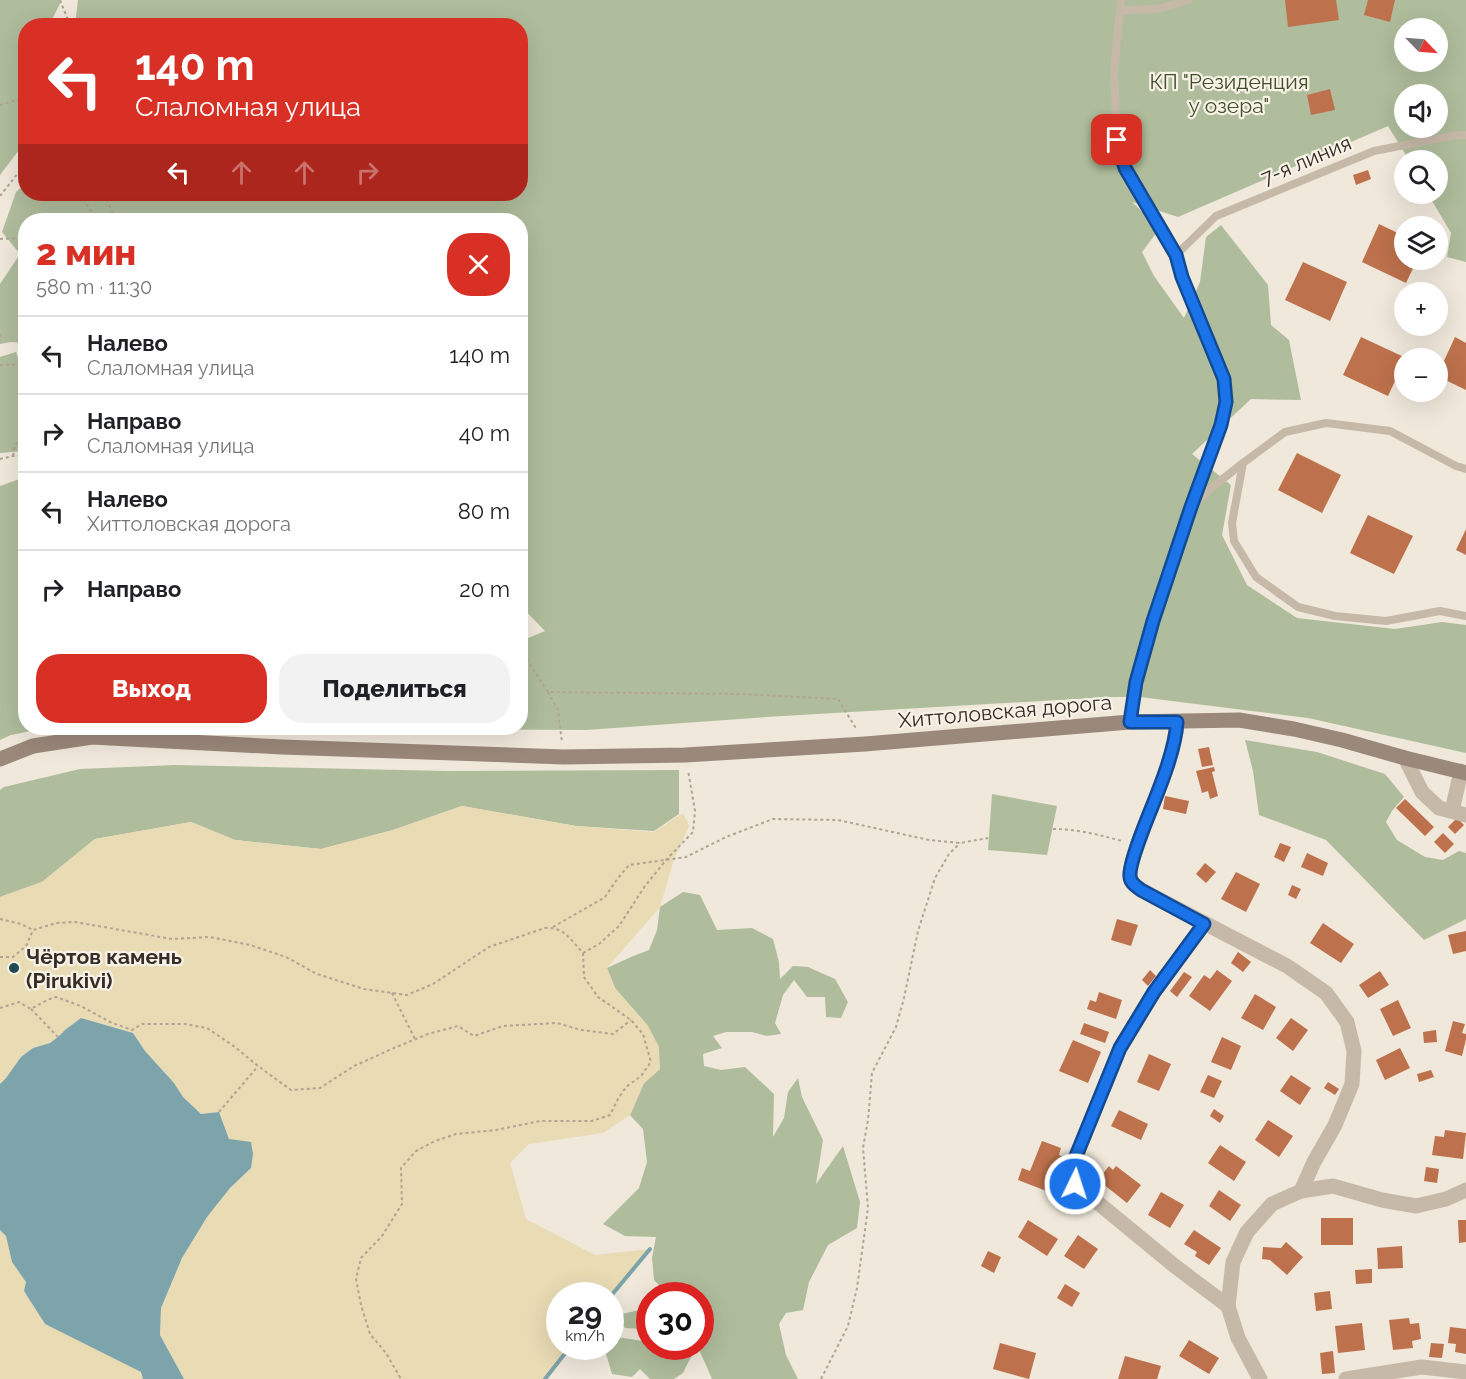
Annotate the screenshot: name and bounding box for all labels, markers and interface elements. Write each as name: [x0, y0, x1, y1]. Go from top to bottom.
north arrow: [1394, 18, 1448, 72]
map controls: [1394, 18, 1448, 402]
text: 140 m: [135, 41, 255, 90]
icon: left: [36, 42, 114, 120]
park label: КП "Резиденция у озера": [1149, 69, 1309, 118]
button: sound: [1394, 84, 1448, 138]
text: Слаломная улица: [135, 91, 361, 122]
pin: [1091, 114, 1142, 165]
icon: arrive: [1100, 123, 1133, 156]
street label: 7-я линия: [1257, 130, 1355, 190]
button: search: [1394, 150, 1448, 204]
icon: left: [162, 156, 195, 189]
icon: ahead: [225, 156, 258, 189]
icon: ahead: [288, 156, 321, 189]
icon: right: [351, 156, 384, 189]
button: layers: [1394, 216, 1448, 270]
text: 2 мин: [36, 231, 136, 273]
button: close: [447, 233, 510, 296]
text: 580 m · 11:30: [36, 275, 152, 299]
button: +: [1394, 282, 1448, 336]
text: Налево: [87, 330, 168, 356]
icon: left: [36, 339, 69, 372]
text: 140 m: [449, 342, 510, 368]
button: −: [1394, 348, 1448, 402]
text: Слаломная улица: [87, 356, 254, 380]
text: Направо: [87, 408, 181, 434]
icon: right: [36, 417, 69, 450]
text: 40 m: [459, 420, 510, 446]
text: Слаломная улица: [87, 434, 254, 458]
text: Налево: [87, 486, 168, 512]
icon: left: [36, 495, 69, 528]
text: 80 m: [458, 498, 510, 524]
text: Хиттоловская дорога: [87, 512, 291, 536]
icon: right: [36, 573, 69, 606]
text: Направо: [87, 576, 181, 602]
text: 20 m: [459, 576, 510, 602]
button: Выход: [36, 654, 267, 723]
button: Поделиться: [279, 654, 510, 723]
street label: Хиттоловская дорога: [897, 689, 1113, 733]
place label: Чёртов камень (Pirukivi): [26, 944, 182, 993]
marker: Чёртов камень (Pirukivi): [7, 961, 21, 975]
position arrow: [1043, 1152, 1107, 1216]
speed limit sign: 30: [636, 1282, 714, 1360]
text: 29: [568, 1296, 602, 1331]
text: km/h: [565, 1327, 605, 1345]

